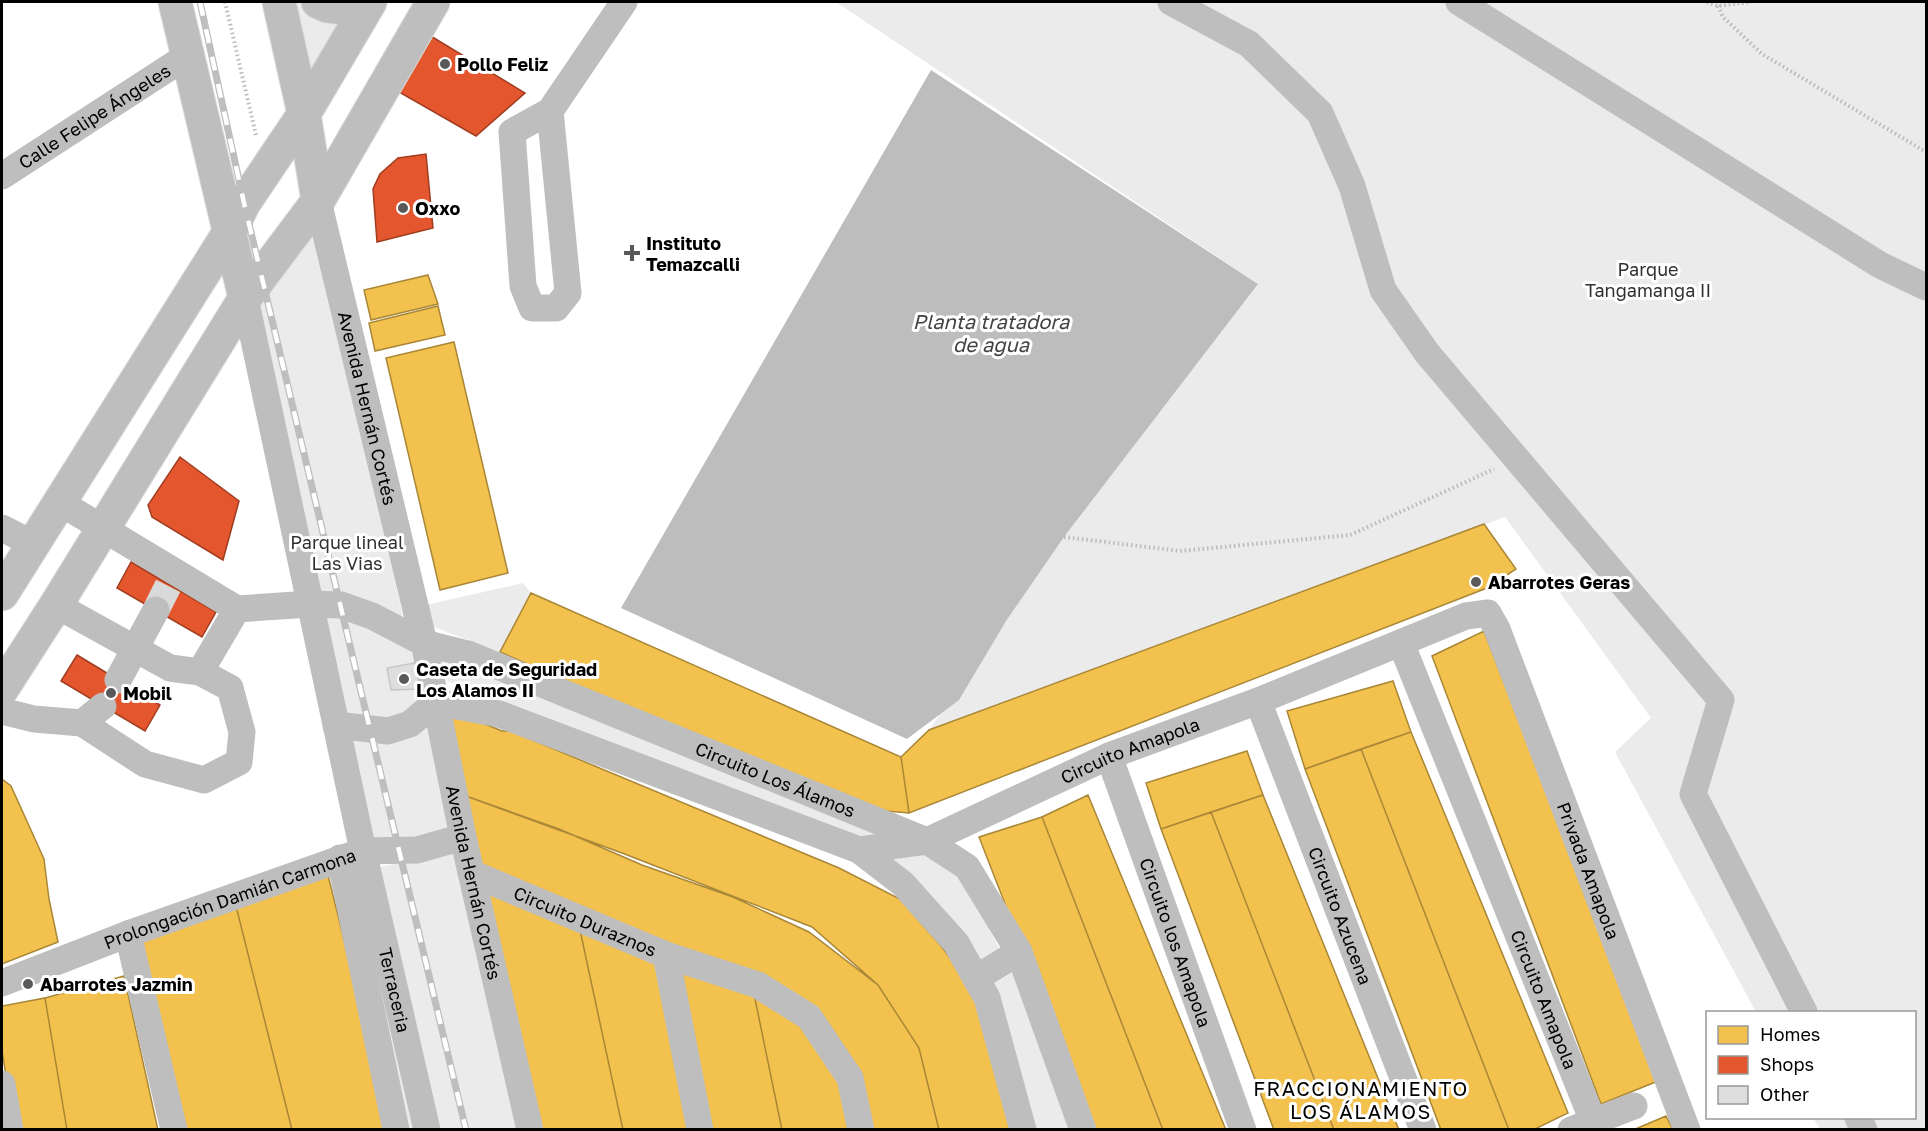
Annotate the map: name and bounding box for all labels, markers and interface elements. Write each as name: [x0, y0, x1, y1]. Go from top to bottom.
place label: Pollo Feliz: [457, 53, 548, 75]
marker: Pollo Feliz: [438, 57, 452, 71]
street label: Calle Felipe Ángeles: [14, 59, 174, 173]
place label: Oxxo: [415, 197, 460, 219]
marker: Oxxo: [396, 201, 410, 215]
place label: Instituto Temazcalli: [646, 232, 740, 275]
marker: Instituto Temazcalli: [623, 244, 641, 262]
park label: Parque Tangamanga II: [1585, 258, 1711, 301]
street label: Avenida Hernán Cortés: [334, 309, 402, 507]
water label: Planta tratadora de agua: [913, 309, 1070, 357]
park label: Parque lineal Las Vias: [290, 531, 404, 574]
place label: Abarrotes Geras: [1488, 571, 1630, 593]
marker: Abarrotes Geras: [1469, 575, 1483, 589]
place label: Caseta de Seguridad Los Alamos II: [416, 658, 597, 701]
marker: Caseta de Seguridad Los Alamos II: [397, 672, 411, 686]
place label: Mobil: [123, 682, 172, 704]
marker: Mobil: [104, 686, 118, 700]
street label: Circuito Amapola: [1057, 713, 1202, 788]
street label: Circuito Los Álamos: [692, 737, 859, 822]
street label: Avenida Hernán Cortés: [442, 783, 506, 982]
street label: Privada Amapola: [1553, 799, 1625, 942]
street label: Prolongación Damián Carmona: [101, 843, 359, 953]
street label: Circuito Azucena: [1304, 844, 1377, 988]
street label: Circuito los Amapola: [1135, 855, 1216, 1030]
street label: Circuito Duraznos: [510, 881, 660, 961]
street label: Circuito Amapola: [1506, 927, 1582, 1072]
street label: Terraceria: [374, 945, 415, 1034]
place label: Abarrotes Jazmin: [40, 973, 193, 995]
marker: Abarrotes Jazmin: [21, 977, 35, 991]
legend: [1706, 1011, 1916, 1119]
text: Homes: [1760, 1023, 1820, 1045]
text: Shops: [1760, 1053, 1814, 1075]
district label: FRACCIONAMIENTO LOS ÁLAMOS: [1253, 1076, 1469, 1123]
text: Other: [1760, 1083, 1809, 1105]

